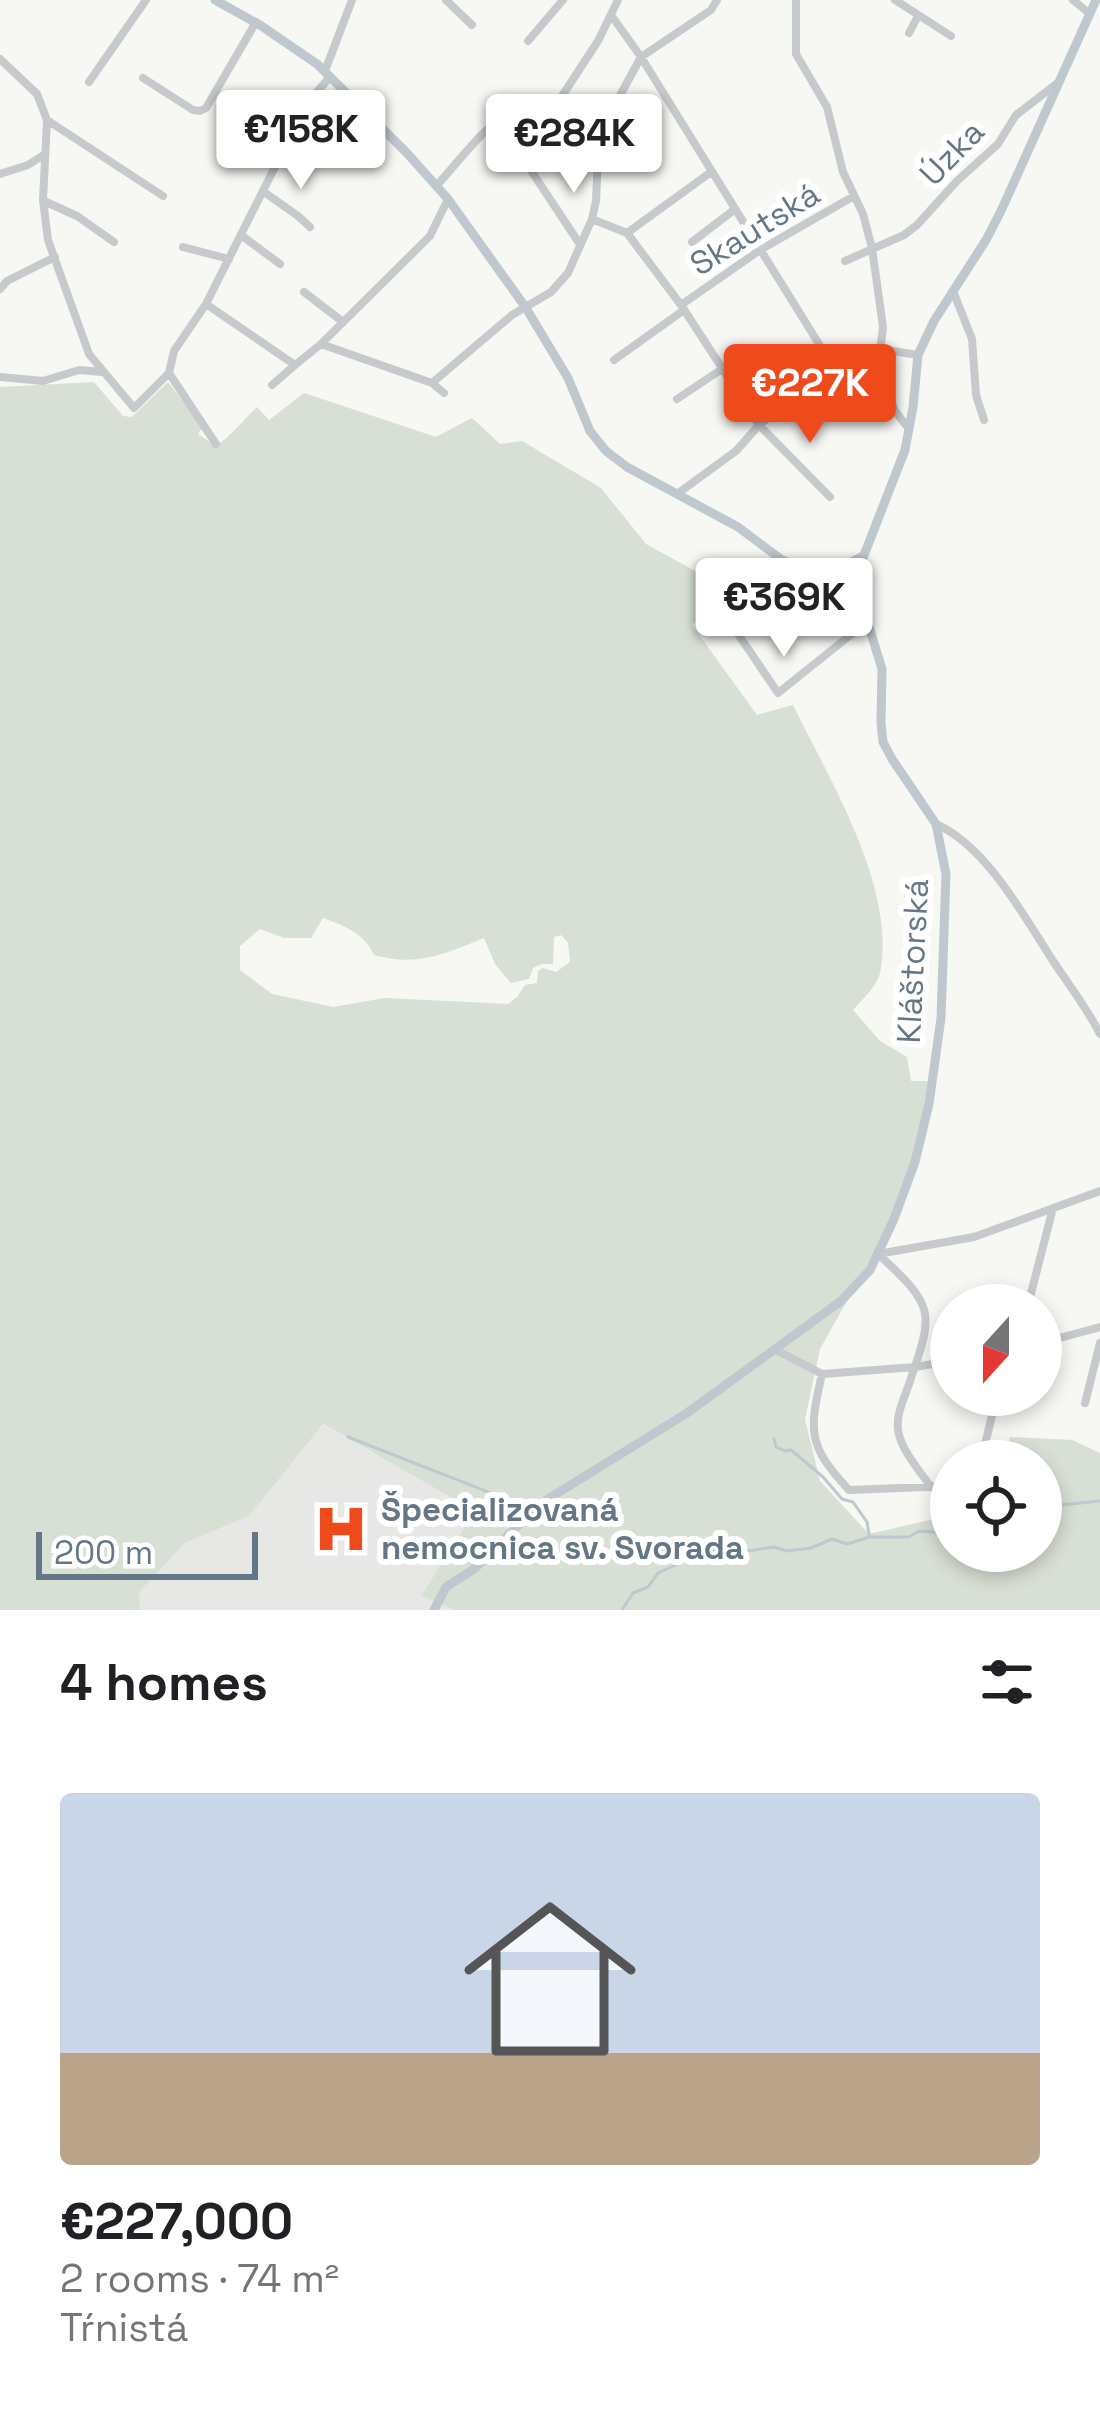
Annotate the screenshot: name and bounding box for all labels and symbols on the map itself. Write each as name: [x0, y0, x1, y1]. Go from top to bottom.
pin: €158K: [217, 90, 385, 192]
pin: €284K: [490, 94, 658, 196]
street label: Úzka: [911, 111, 993, 195]
street label: Skautská: [682, 173, 828, 285]
pin: €227K: [726, 344, 894, 446]
pin: €369K: [700, 558, 868, 660]
street label: Kláštorská: [888, 878, 938, 1044]
north arrow: [930, 1284, 1062, 1416]
place label: Špecializovaná nemocnica sv. Svorada: [381, 1489, 744, 1569]
hospital icon: Špecializovaná nemocnica sv. Svorada: [312, 1500, 370, 1558]
scale bar: [36, 1526, 258, 1579]

